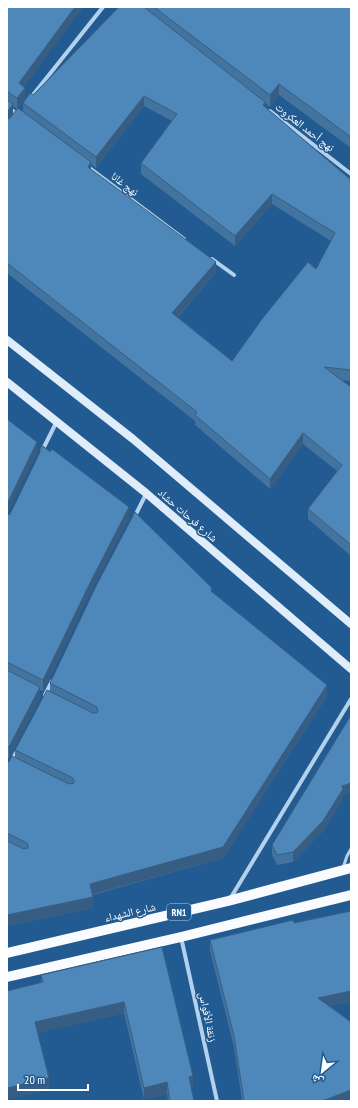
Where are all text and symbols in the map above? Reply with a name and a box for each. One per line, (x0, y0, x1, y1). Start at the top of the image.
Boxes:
street label: نهج أحمد العكروت (273, 100, 337, 154)
street label: نهج غانا (108, 169, 142, 199)
street label: شارع فرحات حشاد (155, 485, 221, 545)
street label: شارع الشهداء (103, 899, 157, 925)
road number: RN1 (167, 904, 191, 920)
street label: زنقة الأقواس (196, 991, 220, 1043)
north arrow (302, 1052, 342, 1092)
scale bar (18, 1066, 88, 1092)
text: ش (308, 1071, 326, 1090)
text: 20 m (24, 1072, 45, 1087)

